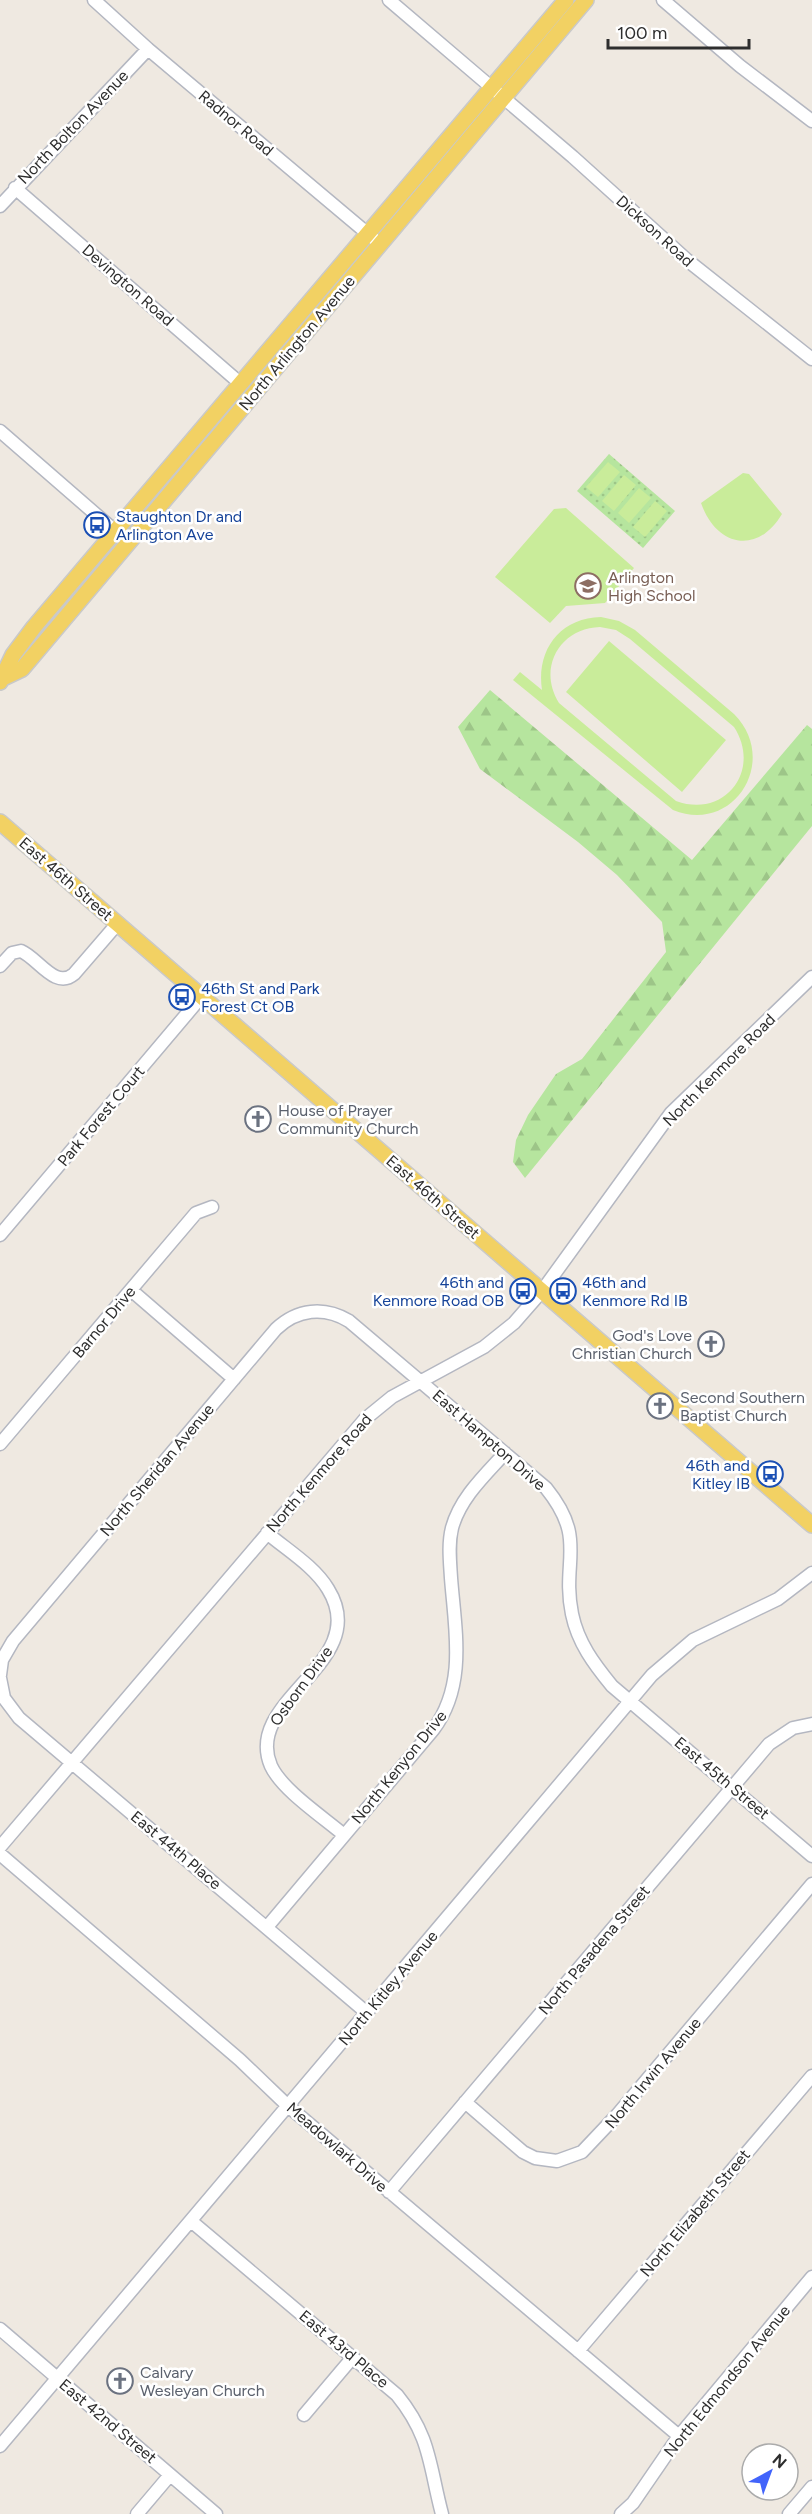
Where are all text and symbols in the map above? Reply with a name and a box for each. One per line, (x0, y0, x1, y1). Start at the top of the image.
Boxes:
scale bar (608, 12, 749, 50)
text: 100 m (617, 22, 667, 44)
street label: North Bolton Avenue (14, 66, 132, 188)
street label: Radnor Road (195, 86, 277, 160)
street label: Dickson Road (612, 191, 698, 271)
street label: Devington Road (78, 240, 178, 330)
street label: North Arlington Avenue (235, 272, 359, 414)
place label: Staughton Dr and Arlington Ave (116, 507, 242, 544)
bus stop icon: Staughton Dr and Arlington Ave (82, 510, 112, 540)
place label: Arlington High School (608, 568, 696, 605)
school or university icon: Arlington High School (573, 571, 603, 601)
street label: East 46th Street (15, 833, 117, 925)
place label: 46th St and Park Forest Ct OB (201, 979, 320, 1016)
bus stop icon: 46th St and Park Forest Ct OB (167, 982, 197, 1012)
street label: North Kenmore Road (659, 1010, 779, 1130)
street label: Park Forest Court (54, 1062, 148, 1170)
place label: House of Prayer Community Church (278, 1101, 418, 1138)
church icon: House of Prayer Community Church (243, 1104, 273, 1134)
street label: East 46th Street (382, 1151, 484, 1243)
place label: 46th and Kenmore Road OB (373, 1273, 504, 1310)
place label: 46th and Kenmore Rd IB (582, 1273, 688, 1310)
bus stop icon: 46th and Kenmore Road OB (508, 1276, 538, 1306)
bus stop icon: 46th and Kenmore Rd IB (548, 1276, 578, 1306)
street label: Barnor Drive (68, 1282, 140, 1362)
place label: God's Love Christian Church (572, 1326, 692, 1363)
church icon: God's Love Christian Church (696, 1329, 726, 1359)
street label: East Hampton Drive (429, 1386, 550, 1494)
place label: Second Southern Baptist Church (680, 1388, 805, 1425)
church icon: Second Southern Baptist Church (645, 1391, 675, 1421)
street label: North Sheridan Avenue (96, 1400, 218, 1540)
street label: North Kenmore Road (262, 1410, 376, 1536)
place label: 46th and Kitley IB (686, 1456, 750, 1493)
bus stop icon: 46th and Kitley IB (755, 1459, 785, 1489)
street label: Osborn Drive (266, 1642, 336, 1730)
street label: North Kenyon Drive (347, 1706, 451, 1828)
street label: East 45th Street (671, 1733, 773, 1823)
street label: East 44th Place (127, 1807, 225, 1894)
street label: North Pasadena Street (534, 1882, 654, 2018)
street label: North Kitley Avenue (334, 1927, 442, 2049)
street label: North Irwin Avenue (601, 2013, 705, 2132)
street label: Meadowlark Drive (283, 2098, 391, 2196)
street label: North Elizabeth Street (636, 2145, 754, 2281)
street label: North Edmondson Avenue (660, 2301, 794, 2461)
street label: East 43rd Place (295, 2306, 393, 2392)
place label: Calvary Wesleyan Church (140, 2363, 265, 2400)
church icon: Calvary Wesleyan Church (105, 2366, 135, 2396)
street label: East 42nd Street (56, 2375, 160, 2467)
north arrow (740, 2442, 800, 2502)

